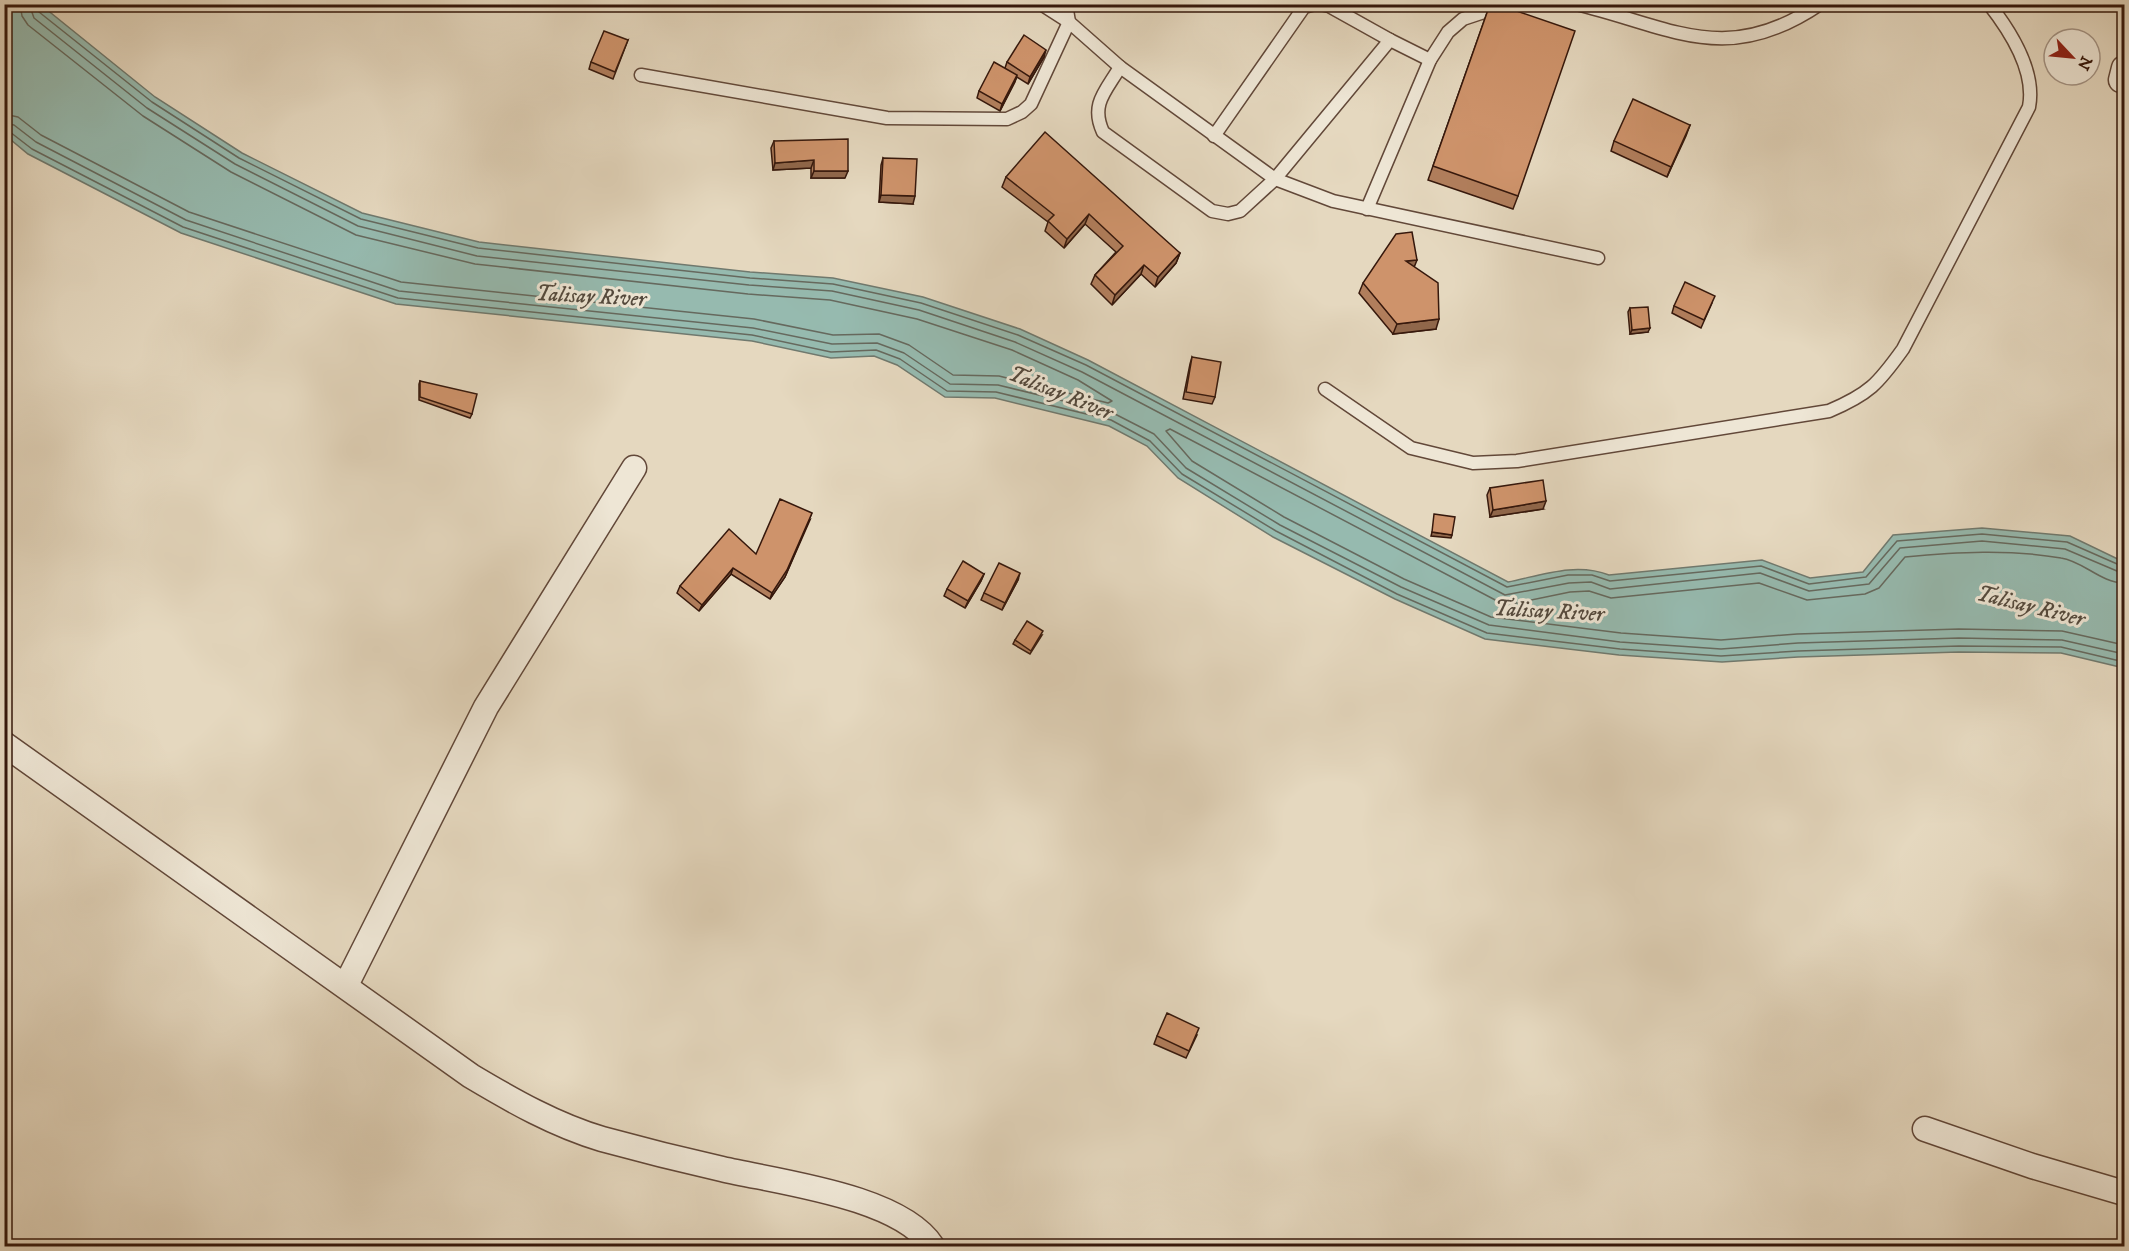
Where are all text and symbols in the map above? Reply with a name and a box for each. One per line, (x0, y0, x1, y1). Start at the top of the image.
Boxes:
north arrow (2042, 27, 2102, 87)
text: N (2073, 53, 2096, 73)
water label: Talisay River (535, 280, 649, 313)
water label: Talisay River (1004, 360, 1119, 427)
water label: Talisay River (1974, 580, 2089, 633)
water label: Talisay River (1493, 595, 1607, 628)

